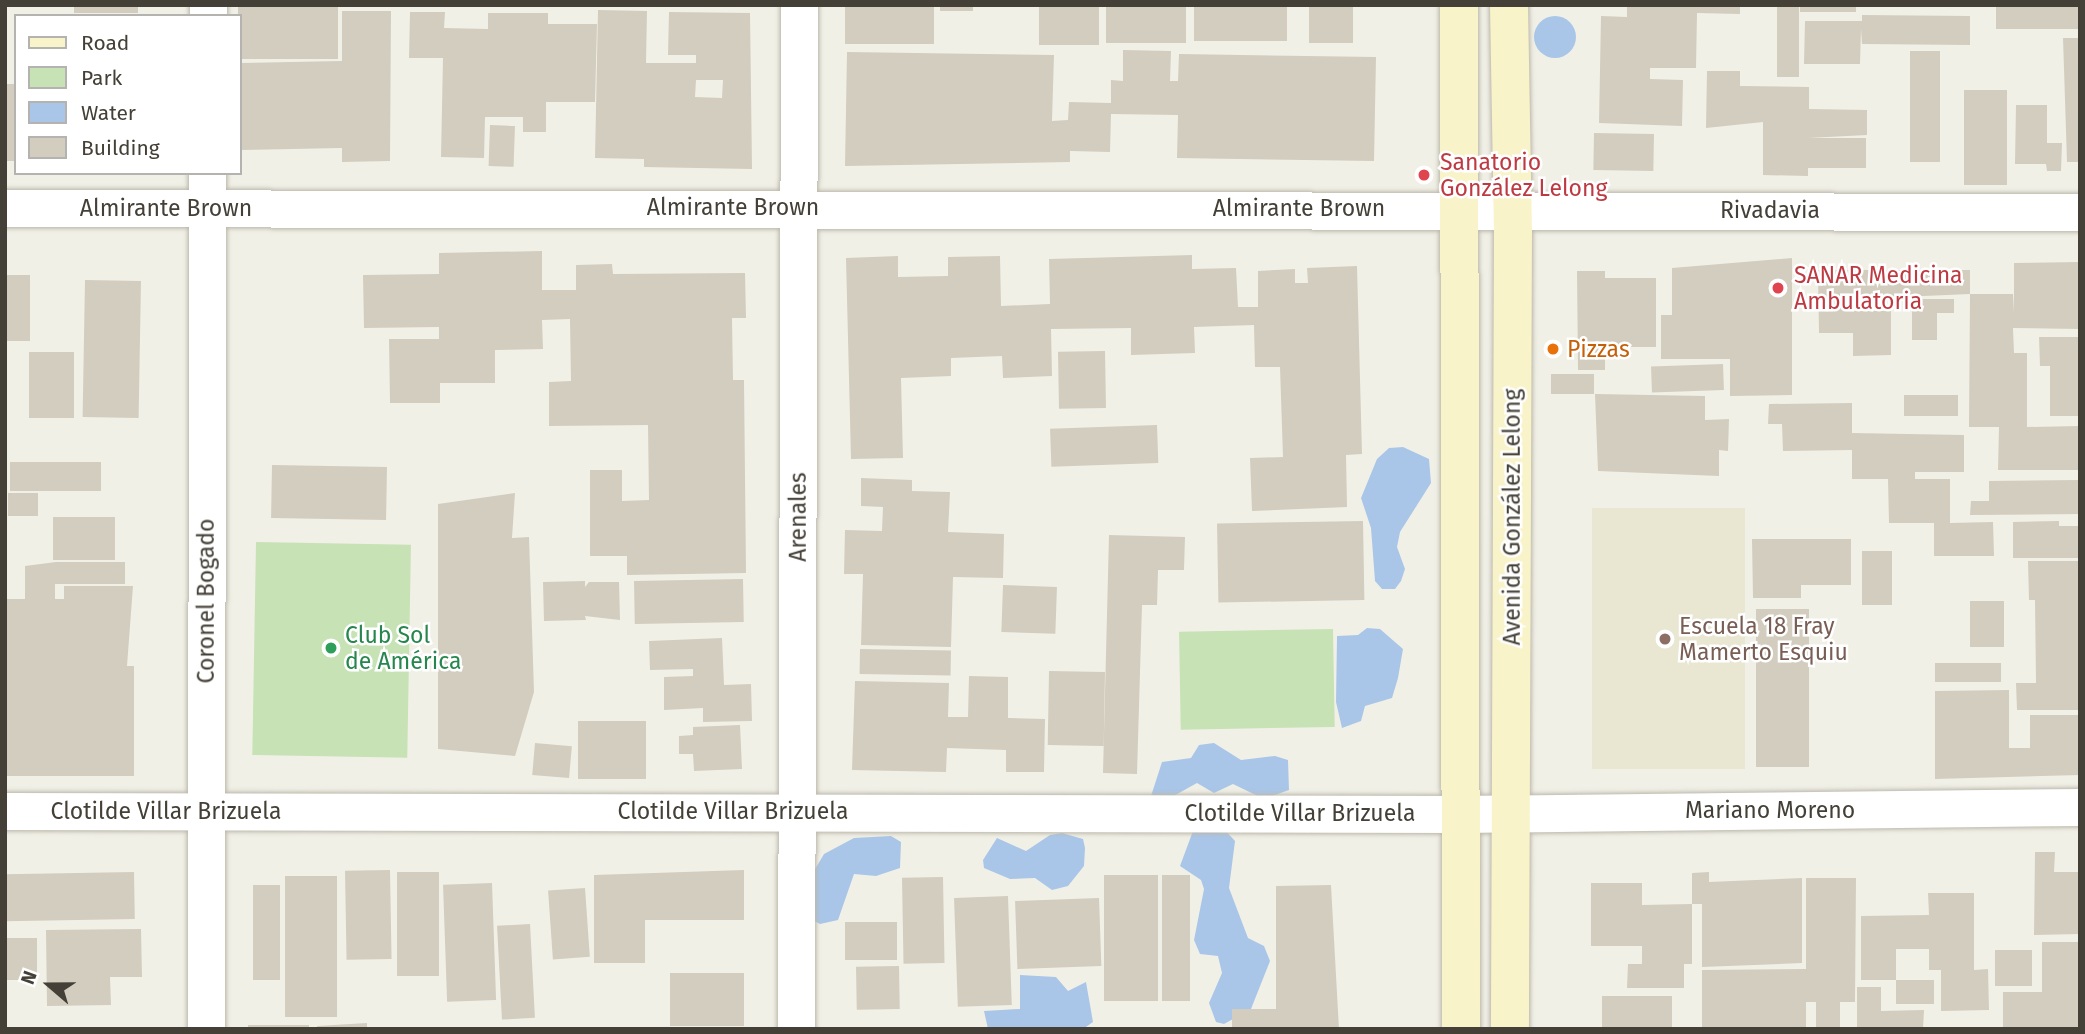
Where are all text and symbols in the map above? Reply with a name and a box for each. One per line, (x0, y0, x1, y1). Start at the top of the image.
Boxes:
legend (14, 14, 242, 175)
text: Road (81, 30, 129, 56)
text: Park (81, 65, 122, 91)
text: Water (81, 100, 136, 126)
text: Building (81, 135, 160, 161)
place label: Sanatorio González Lelong (1440, 148, 1607, 202)
marker: Sanatorio González Lelong (1414, 165, 1434, 185)
street label: Almirante Brown (647, 193, 819, 221)
street label: Almirante Brown (80, 194, 252, 222)
street label: Almirante Brown (1213, 194, 1385, 222)
street label: Rivadavia (1720, 196, 1820, 224)
place label: SANAR Medicina Ambulatoria (1794, 261, 1963, 315)
marker: SANAR Medicina Ambulatoria (1768, 278, 1788, 298)
place label: Pizzas (1567, 335, 1630, 363)
marker: Pizzas (1545, 341, 1561, 357)
street label: Avenida González Lelong (1498, 389, 1526, 645)
street label: Arenales (784, 472, 812, 562)
street label: Coronel Bogado (192, 519, 220, 683)
place label: Escuela 18 Fray Mamerto Esquiu (1679, 612, 1848, 666)
place label: Club Sol de América (345, 621, 461, 675)
marker: Escuela 18 Fray Mamerto Esquiu (1657, 631, 1673, 647)
marker: Club Sol de América (323, 640, 339, 656)
street label: Mariano Moreno (1685, 796, 1855, 824)
street label: Clotilde Villar Brizuela (51, 797, 281, 825)
street label: Clotilde Villar Brizuela (618, 797, 848, 825)
street label: Clotilde Villar Brizuela (1185, 799, 1415, 827)
north arrow (14, 950, 84, 1020)
text: N (16, 968, 42, 988)

